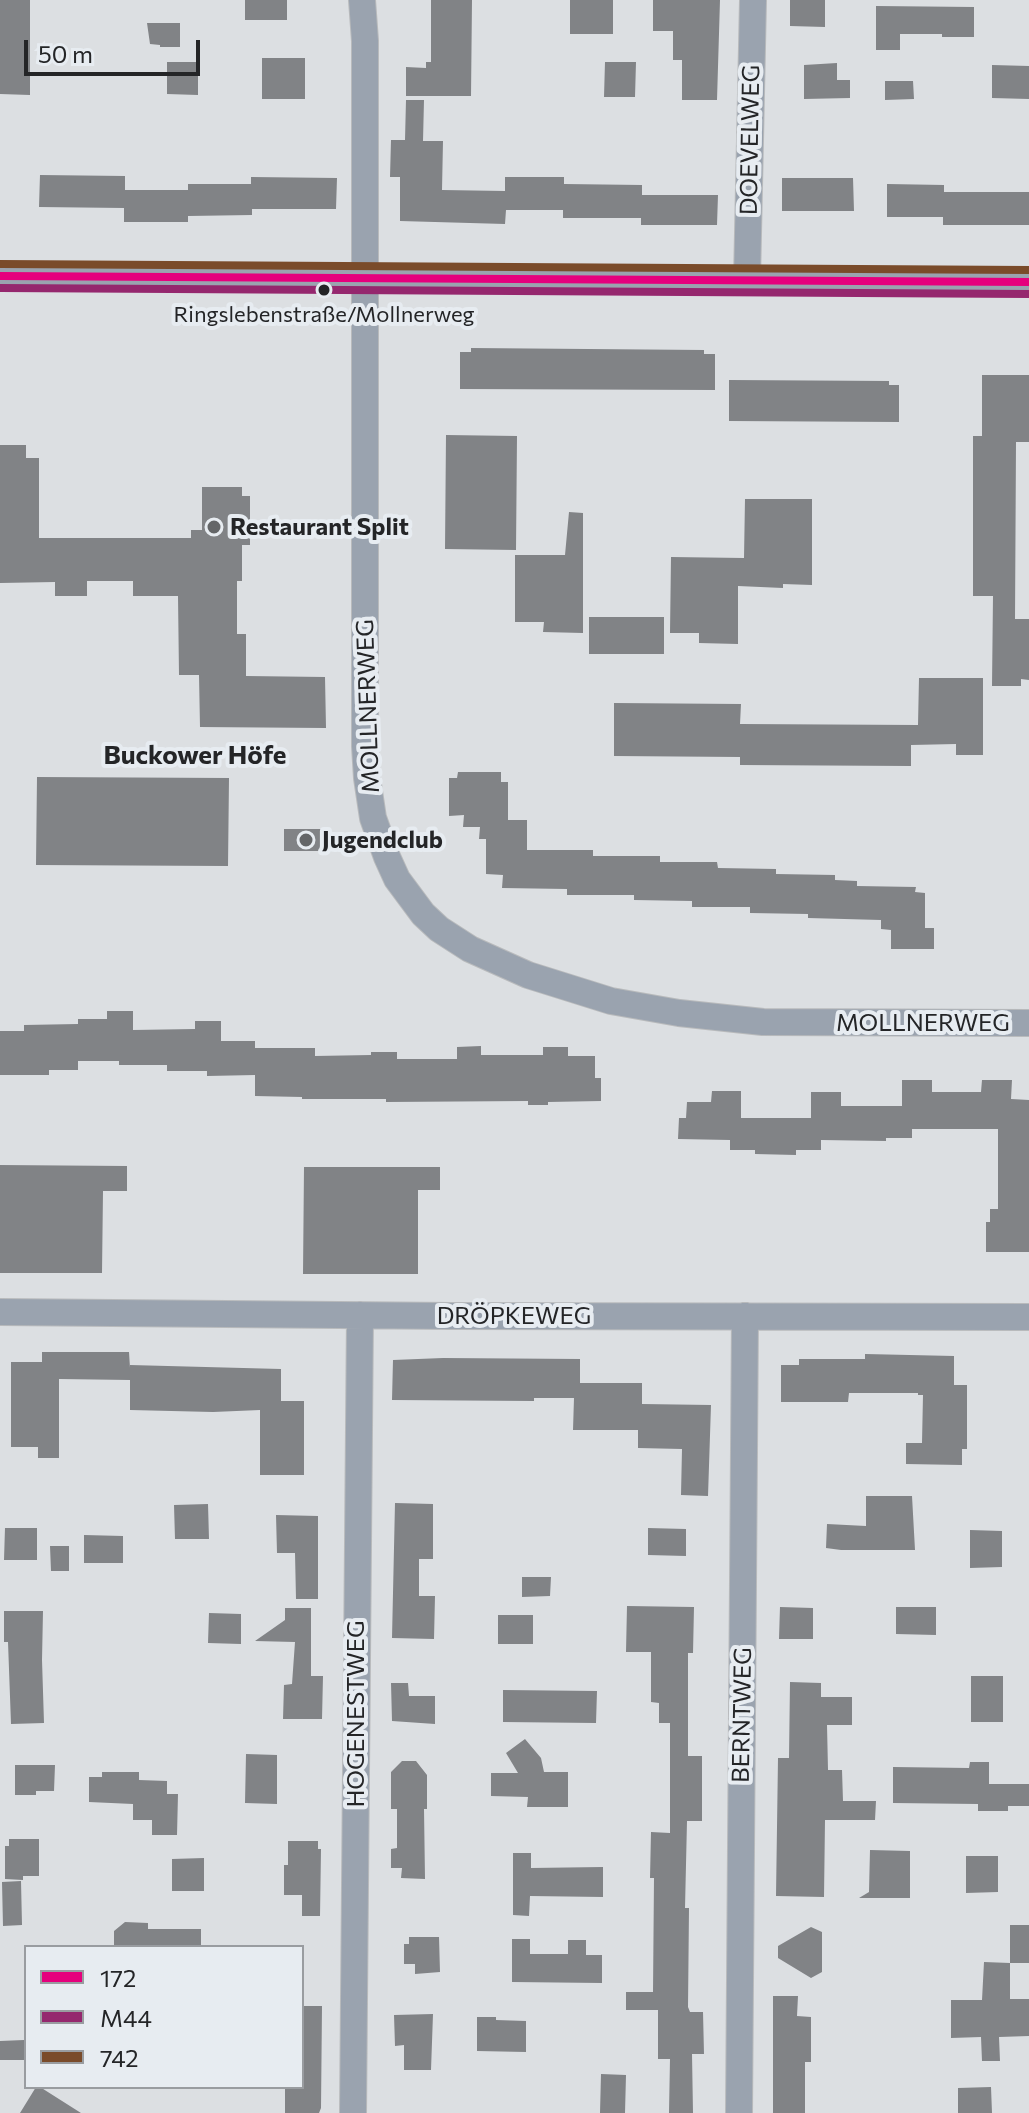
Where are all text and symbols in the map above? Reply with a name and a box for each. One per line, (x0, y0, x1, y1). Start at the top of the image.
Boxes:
scale bar (28, 24, 204, 74)
text: 50 m (38, 39, 93, 68)
street label: DOEVELWEG (734, 65, 766, 215)
marker: Ringslebenstraße/Mollnerweg (316, 282, 332, 298)
place label: Ringslebenstraße/Mollnerweg (174, 302, 474, 328)
place label: Restaurant Split (230, 513, 409, 541)
marker: Restaurant Split (205, 518, 223, 536)
street label: MOLLNERWEG (351, 619, 385, 793)
district label: Buckower Höfe (103, 739, 287, 771)
place label: Jugendclub (322, 826, 443, 854)
marker: Jugendclub (297, 831, 315, 849)
street label: MOLLNERWEG (836, 1009, 1010, 1037)
street label: DRÖPKEWEG (437, 1302, 591, 1330)
street label: HOGENESTWEG (342, 1620, 370, 1808)
street label: BERNTWEG (726, 1647, 758, 1783)
legend (24, 1945, 304, 2089)
text: 172 (100, 1963, 136, 1992)
text: M44 (100, 2003, 152, 2032)
text: 742 (100, 2043, 139, 2072)

